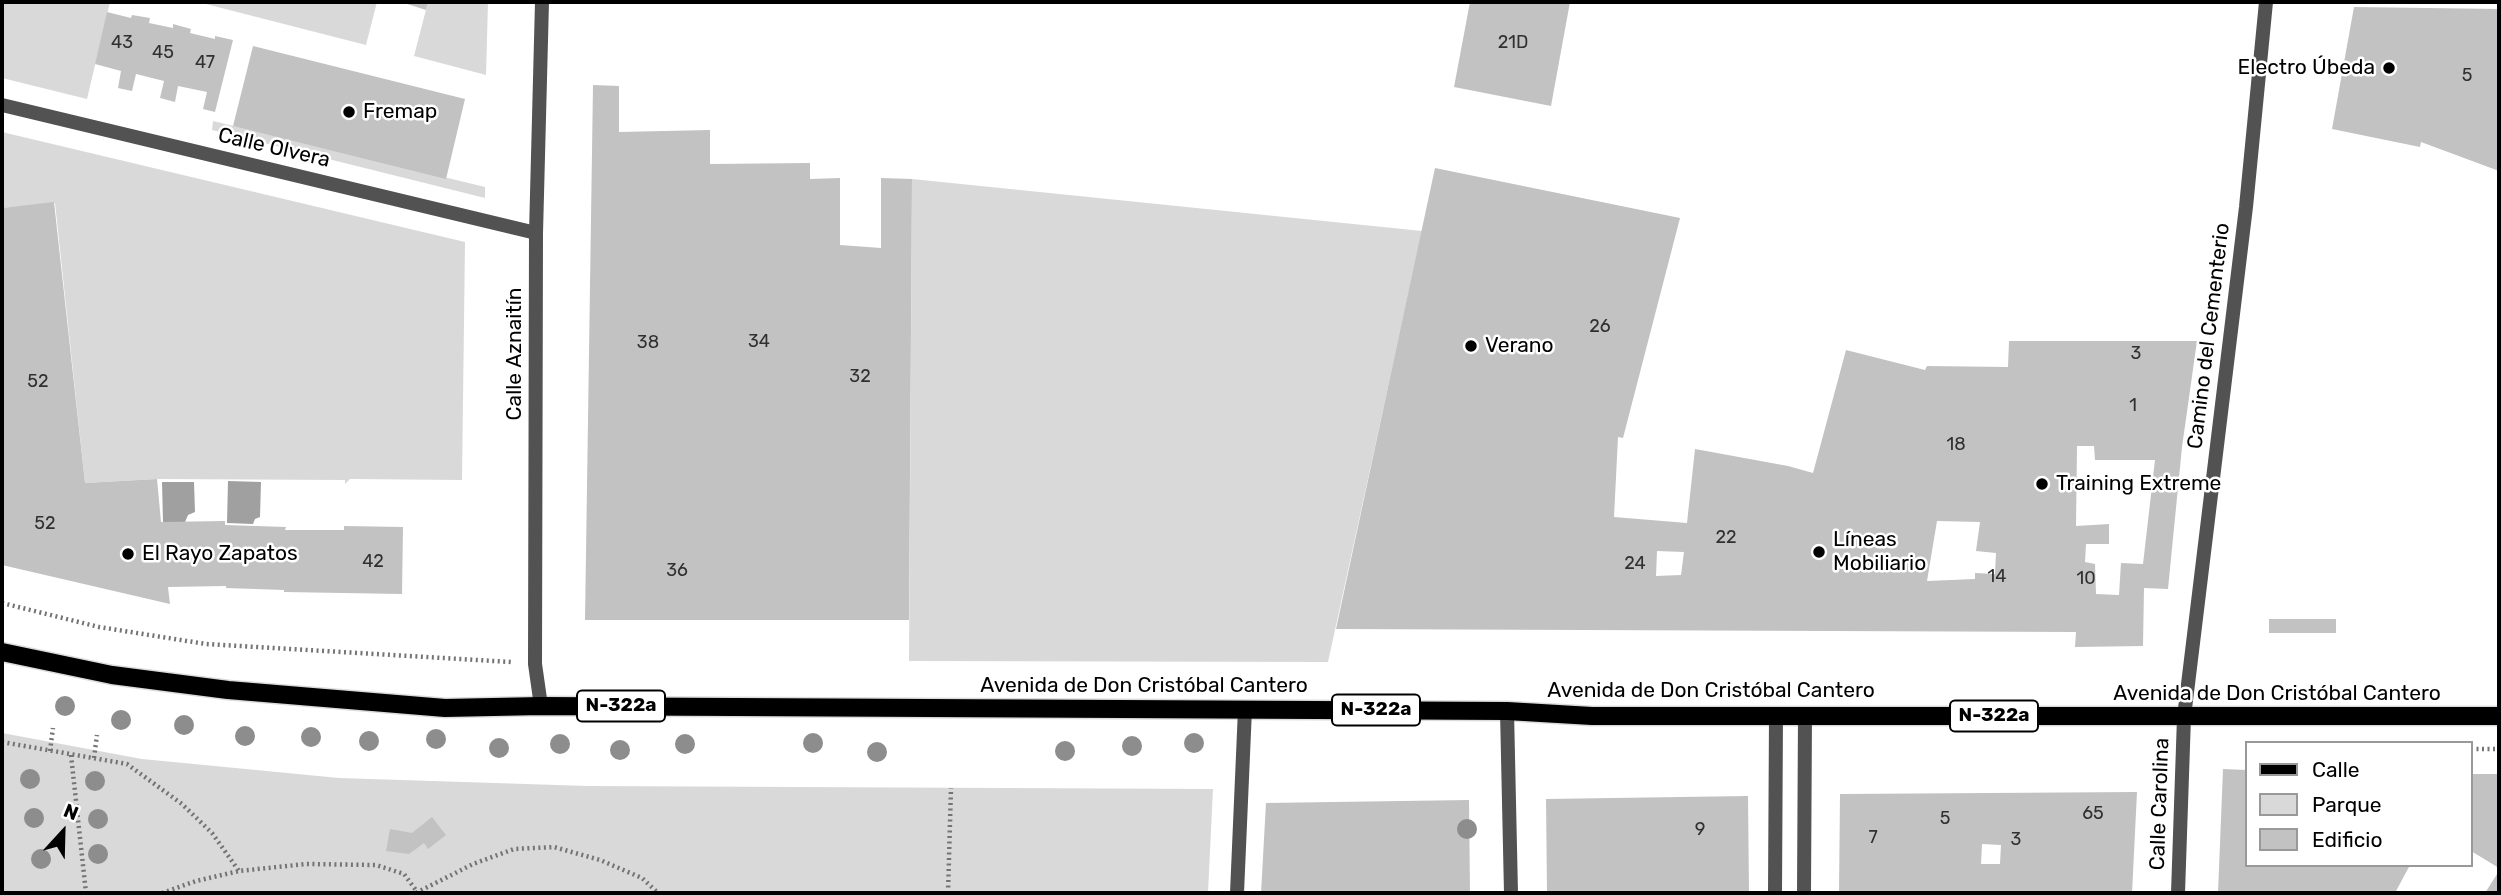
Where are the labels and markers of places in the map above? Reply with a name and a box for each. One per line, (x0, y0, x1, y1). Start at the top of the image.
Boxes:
place label: Electro Úbeda (2238, 55, 2375, 81)
marker: Electro Úbeda (2381, 60, 2397, 76)
place label: Fremap (363, 99, 437, 125)
marker: Fremap (341, 104, 357, 120)
place label: Verano (1485, 333, 1554, 359)
marker: Verano (1463, 338, 1479, 354)
place label: Training Extreme (2056, 471, 2221, 497)
marker: Training Extreme (2034, 476, 2050, 492)
place label: Líneas Mobiliario (1833, 527, 1926, 577)
place label: El Rayo Zapatos (142, 541, 298, 567)
marker: Líneas Mobiliario (1811, 544, 1827, 560)
marker: El Rayo Zapatos (120, 546, 136, 562)

